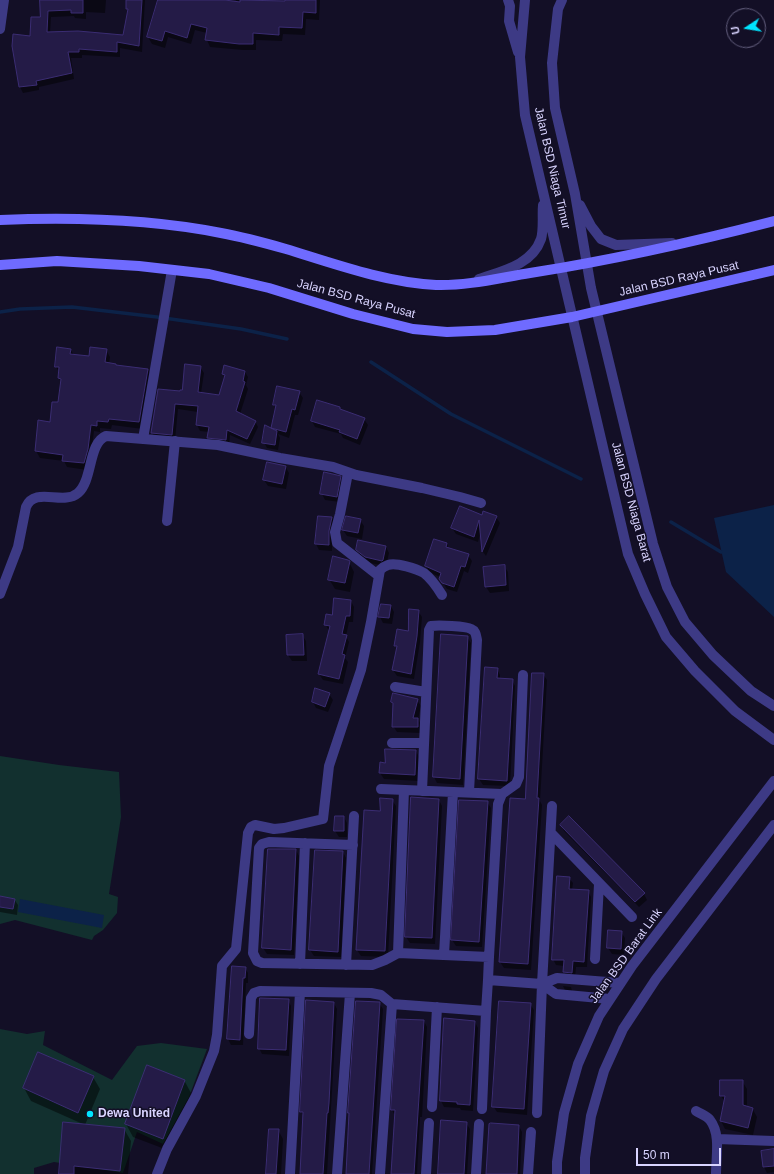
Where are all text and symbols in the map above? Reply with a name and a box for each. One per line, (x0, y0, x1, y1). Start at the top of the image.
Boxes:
north arrow (726, 8, 766, 48)
text: U (729, 25, 742, 35)
street label: Jalan BSD Niaga Timur (531, 106, 573, 230)
street label: Jalan BSD Raya Pusat (618, 258, 740, 300)
street label: Jalan BSD Raya Pusat (295, 276, 417, 322)
street label: Jalan BSD Niaga Barat (608, 441, 654, 563)
street label: Jalan BSD Barat Link (587, 906, 665, 1006)
place label: Dewa United (98, 1107, 170, 1121)
marker: Dewa United (85, 1109, 95, 1119)
scale bar (638, 1140, 723, 1166)
text: 50 m (643, 1148, 670, 1162)

